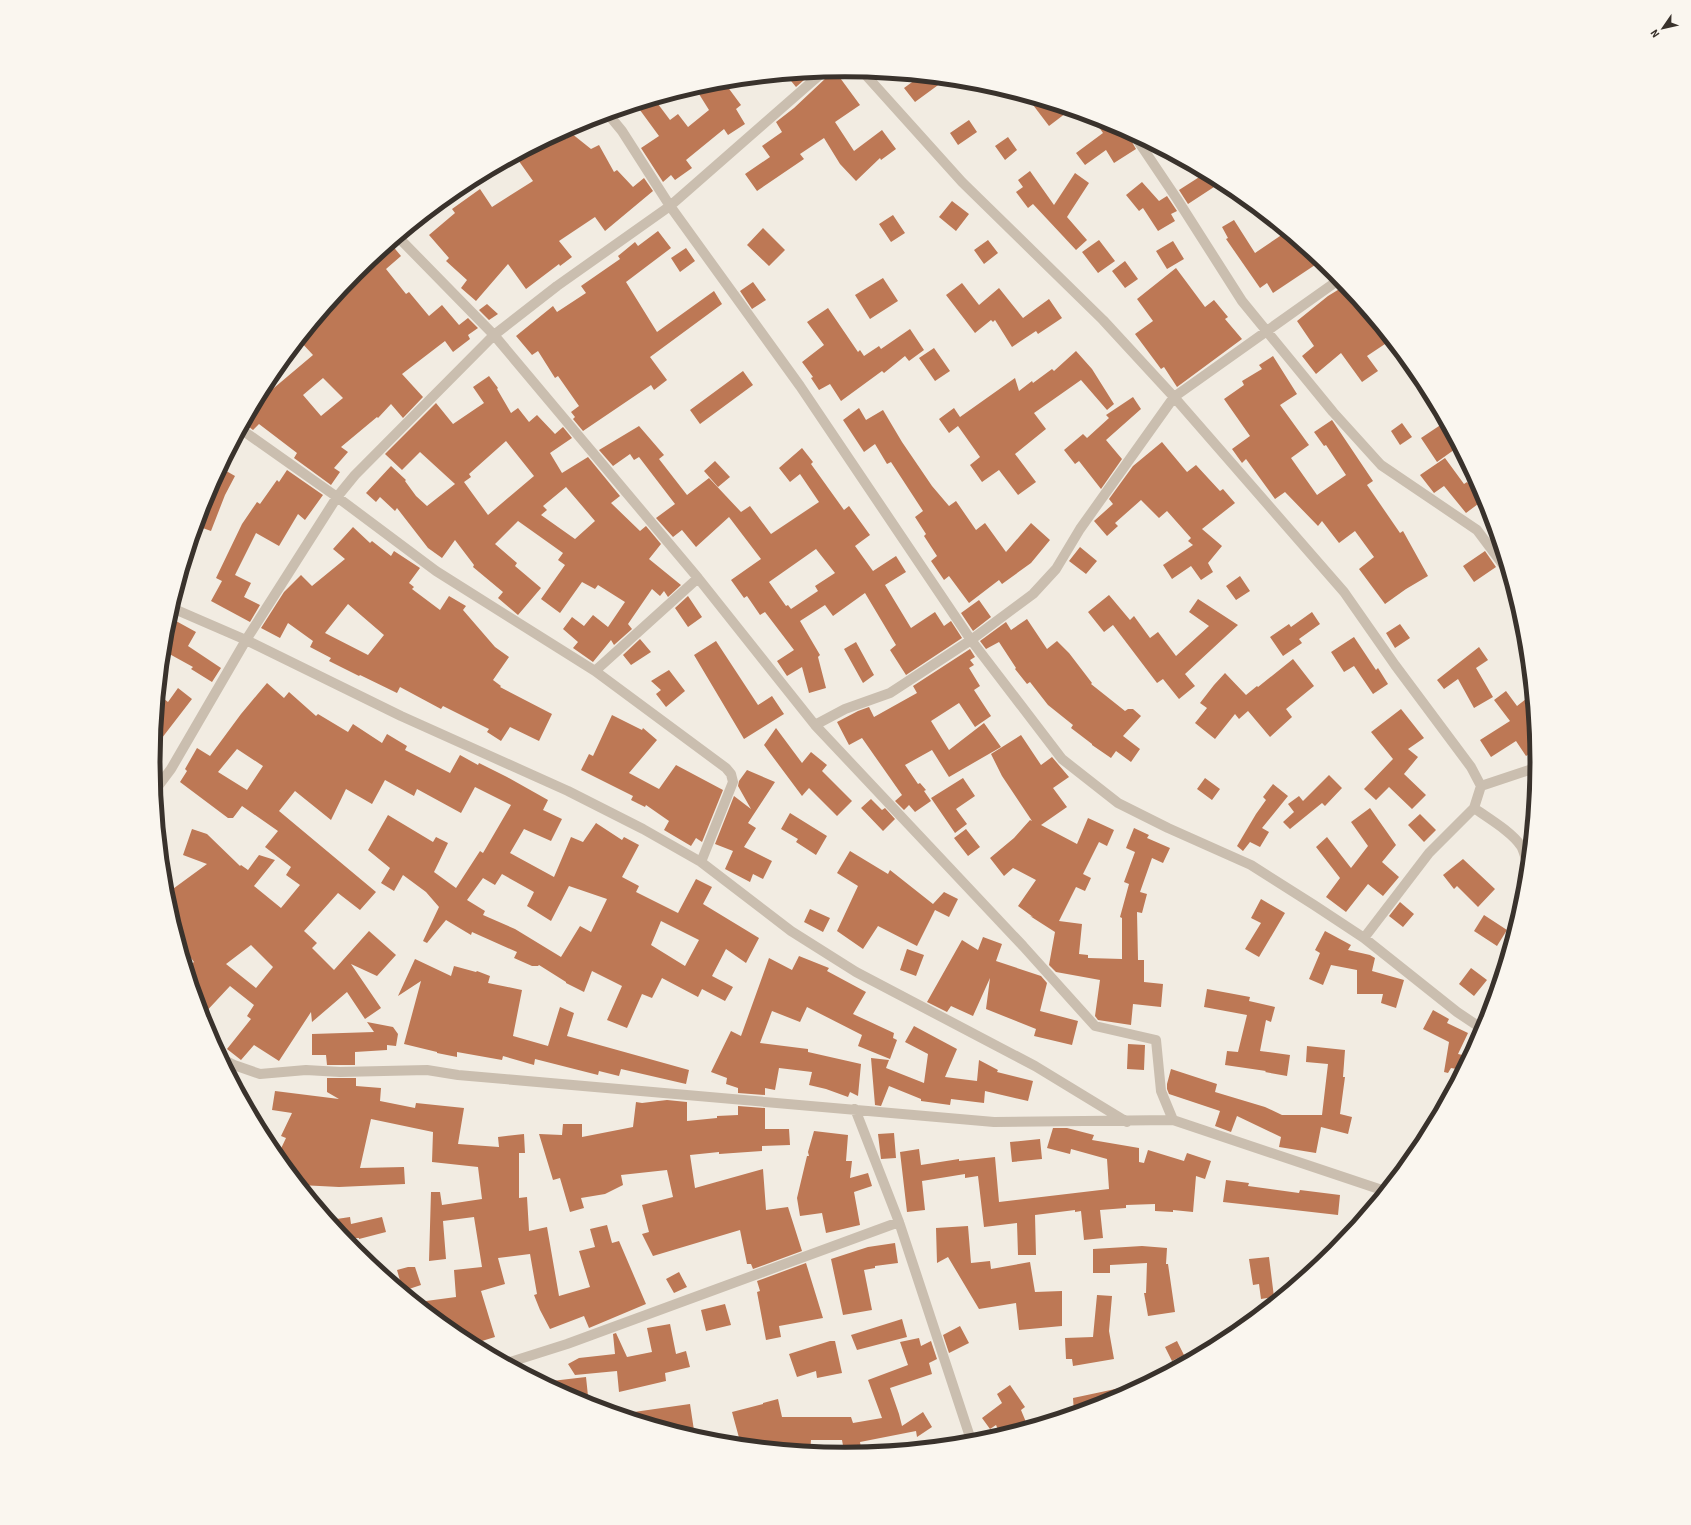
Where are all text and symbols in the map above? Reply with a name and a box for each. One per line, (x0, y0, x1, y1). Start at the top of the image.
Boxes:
north arrow (1643, 8, 1683, 48)
text: N (1647, 26, 1663, 41)

